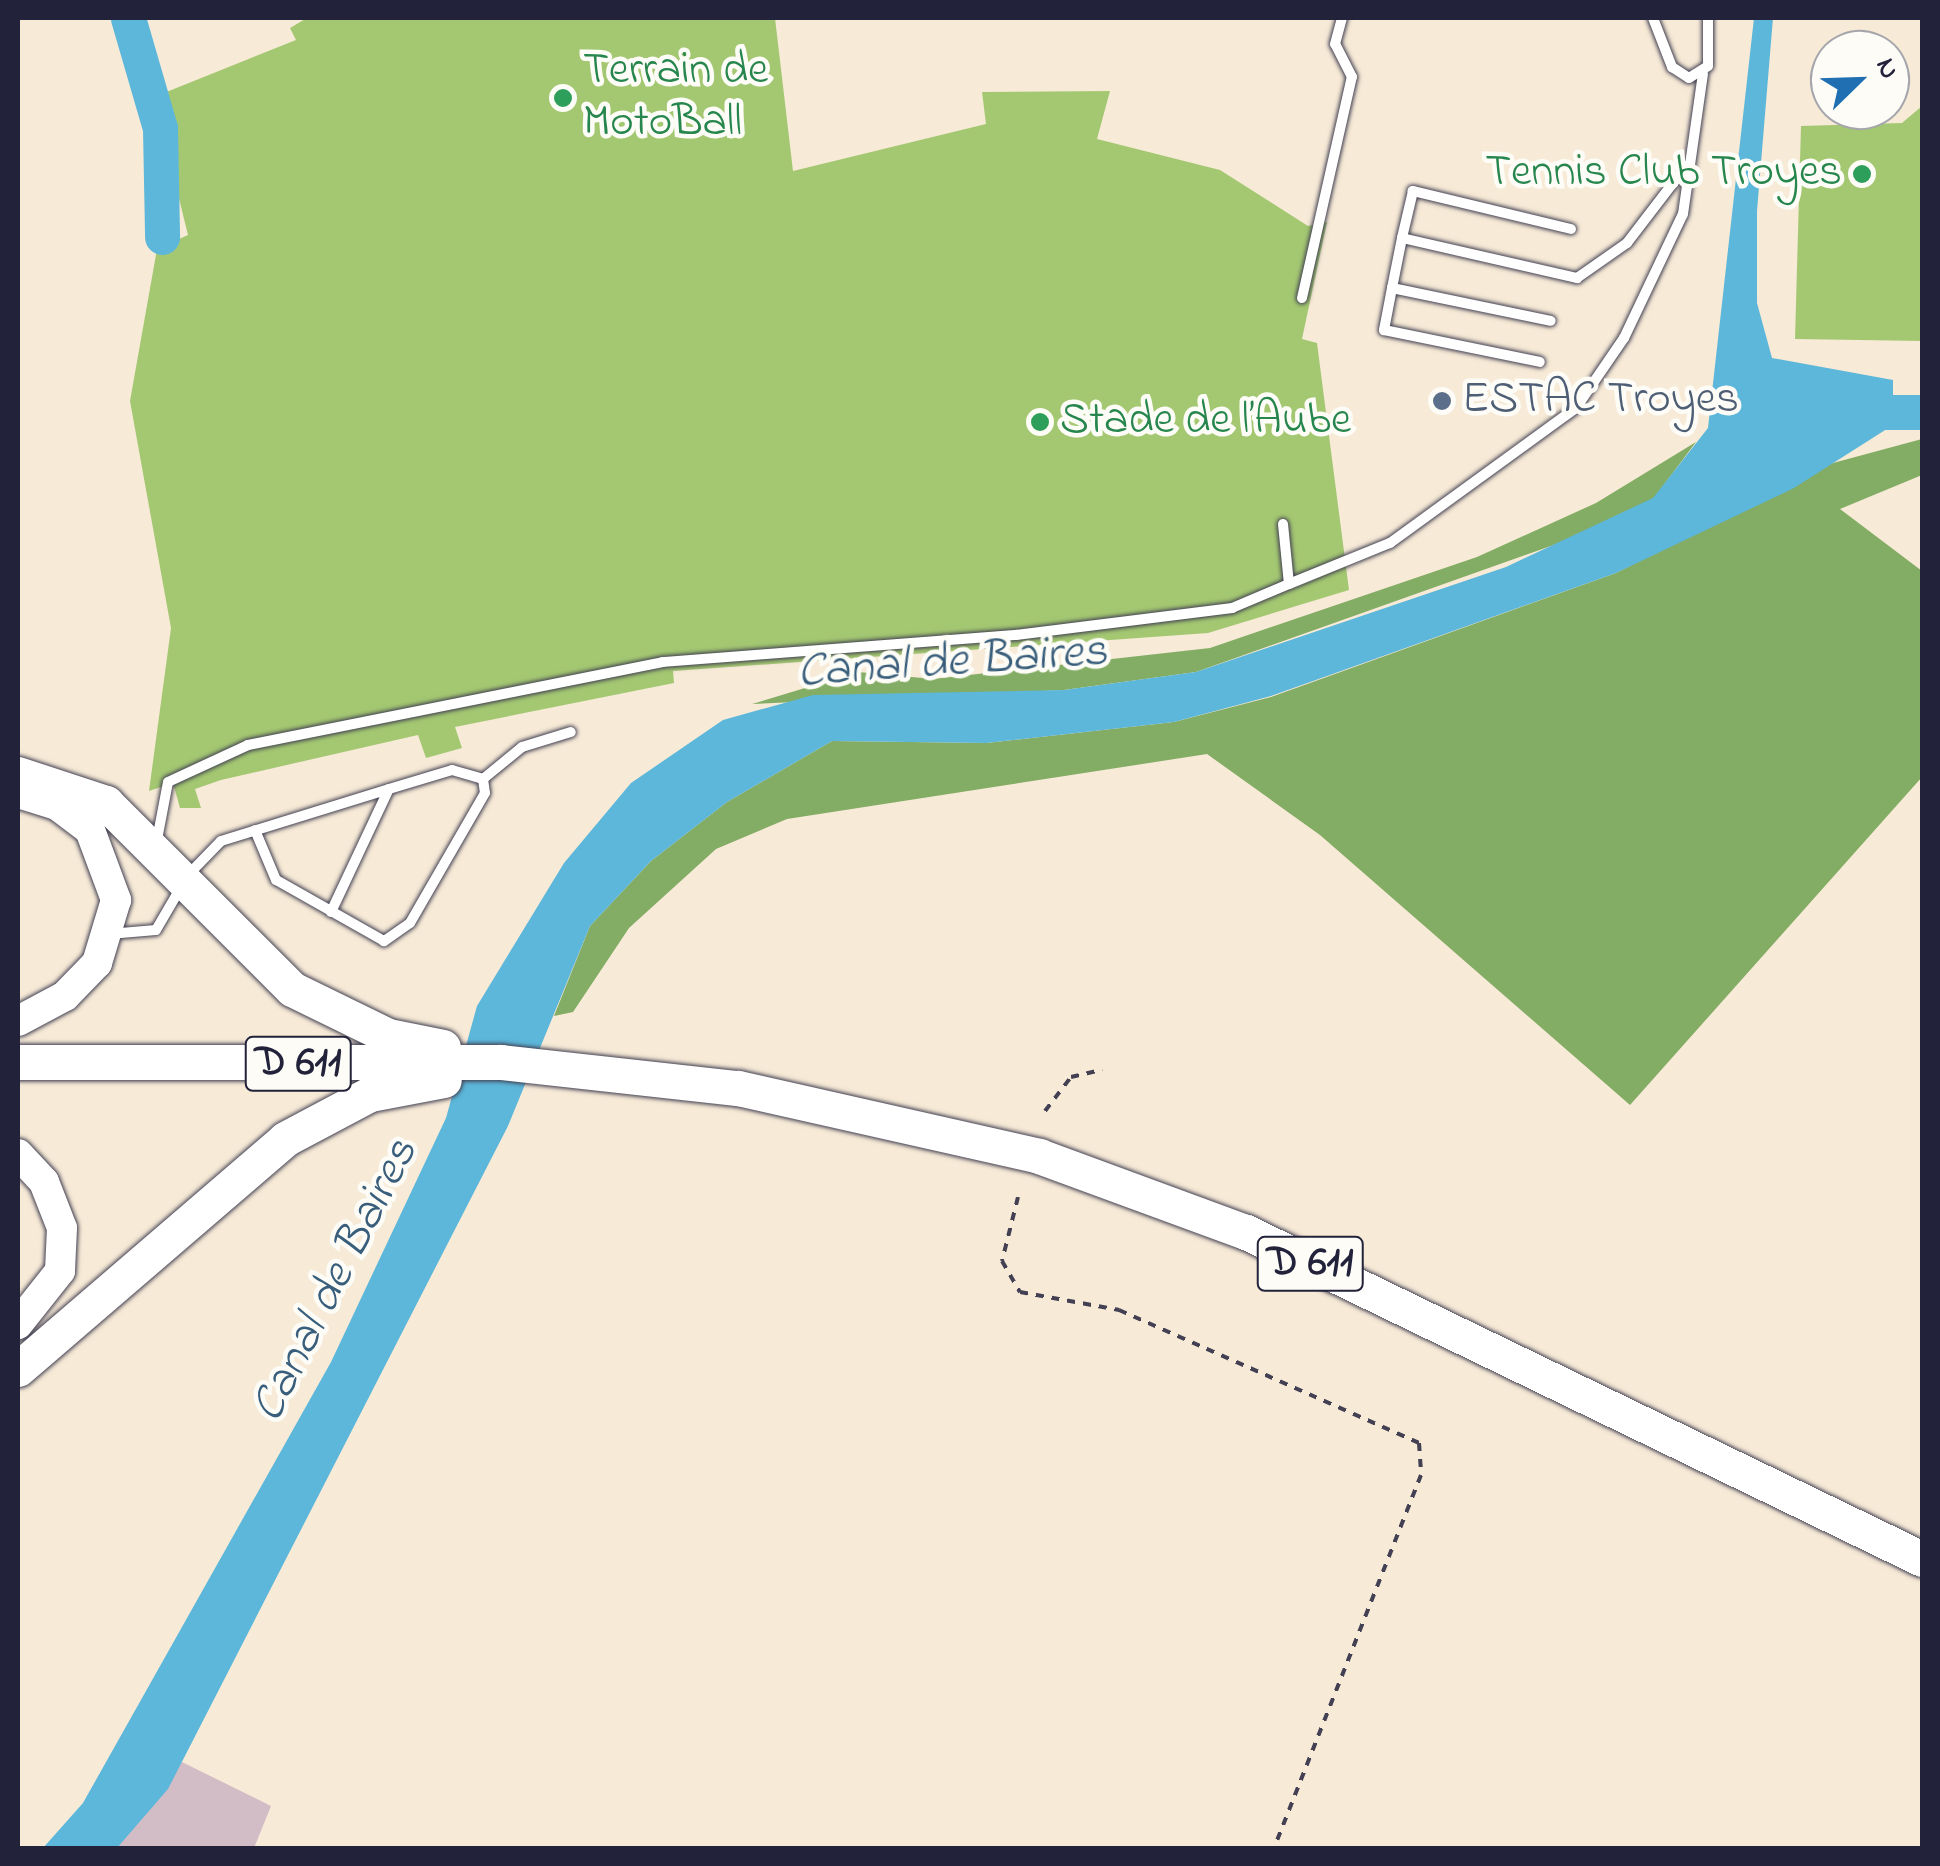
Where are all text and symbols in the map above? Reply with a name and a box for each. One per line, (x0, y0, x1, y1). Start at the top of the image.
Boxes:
north arrow (1810, 30, 1910, 130)
place label: Terrain de MotoBall (583, 45, 768, 151)
text: N (1864, 52, 1909, 86)
marker: Terrain de MotoBall (552, 87, 574, 109)
place label: Tennis Club Troyes (1485, 147, 1842, 201)
marker: Tennis Club Troyes (1851, 163, 1873, 185)
place label: ESTAC Troyes (1462, 374, 1739, 428)
marker: ESTAC Troyes (1431, 390, 1453, 412)
place label: Stade de l’Aube (1060, 395, 1351, 449)
marker: Stade de l’Aube (1029, 411, 1051, 433)
water label: Canal de Baires (795, 623, 1109, 703)
road number: D 611 (243, 1027, 353, 1101)
water label: Canal de Baires (240, 1130, 432, 1432)
road number: D 611 (1255, 1227, 1365, 1301)

